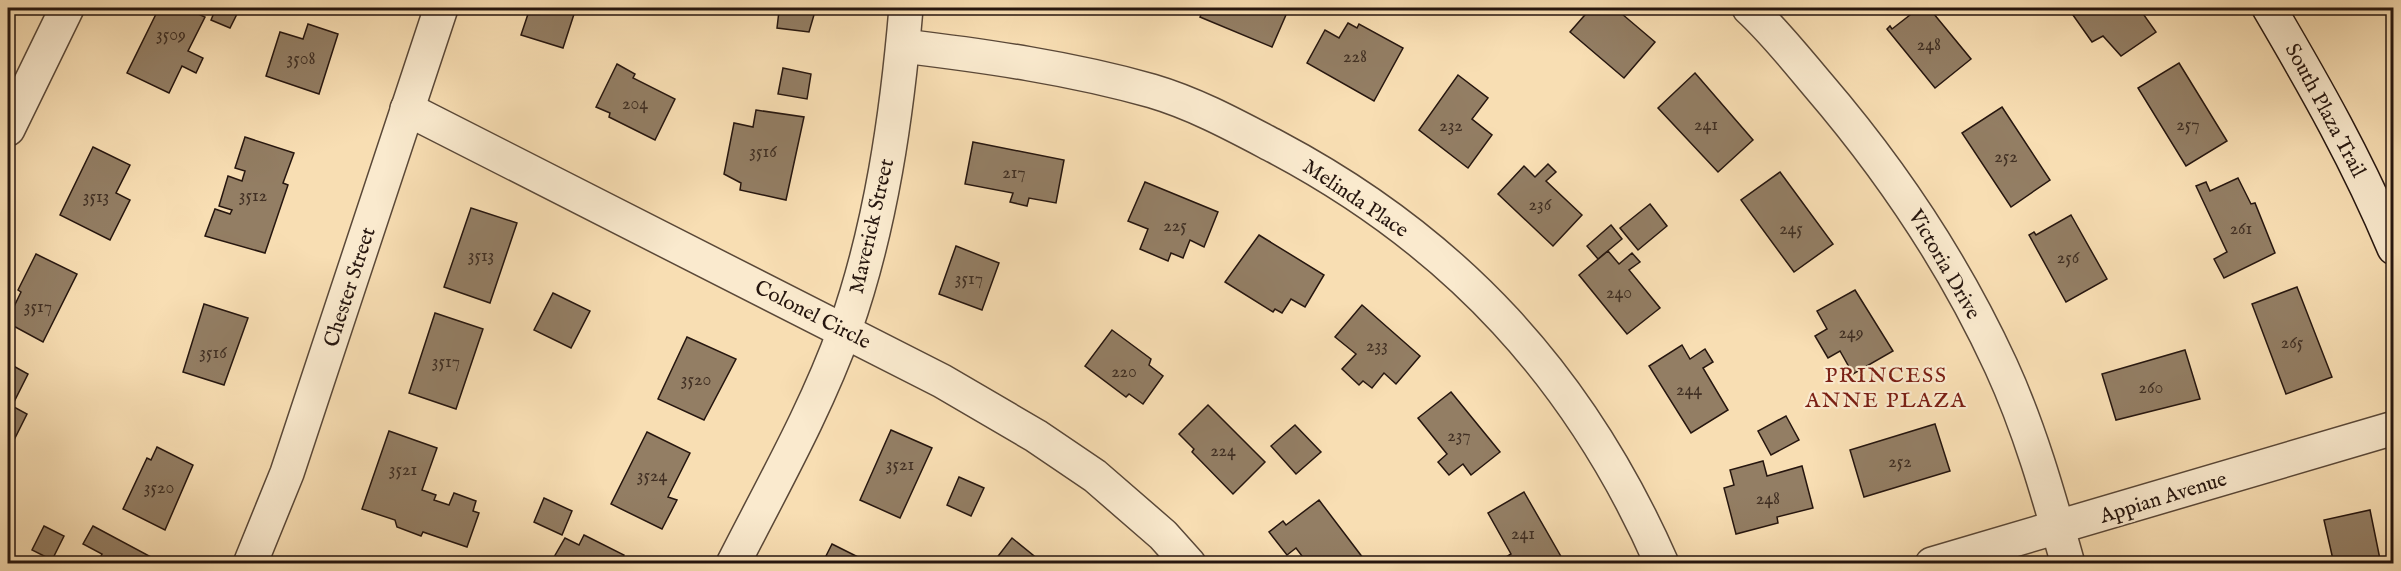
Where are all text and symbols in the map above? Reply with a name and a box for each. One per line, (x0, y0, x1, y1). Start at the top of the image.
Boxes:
house number: 3509 (156, 24, 186, 47)
house number: 248 (1917, 34, 1941, 57)
street label: South Plaza Trail (2278, 39, 2371, 183)
house number: 228 (1343, 46, 1367, 69)
house number: 3508 (286, 48, 316, 71)
house number: 204 (622, 93, 648, 116)
house number: 241 (1694, 114, 1718, 137)
house number: 257 (2176, 114, 2200, 137)
house number: 232 (1439, 115, 1463, 138)
house number: 3516 (749, 141, 777, 164)
house number: 252 (1994, 146, 2018, 169)
street label: Melinda Place (1297, 154, 1414, 245)
street label: Maverick Street (844, 156, 901, 296)
house number: 217 (1002, 162, 1026, 185)
house number: 3512 (239, 185, 267, 208)
house number: 3513 (83, 186, 109, 209)
house number: 236 (1529, 194, 1552, 217)
street label: Victoria Drive (1901, 204, 1986, 325)
house number: 225 (1163, 215, 1187, 238)
house number: 245 (1779, 218, 1803, 241)
house number: 261 (2230, 218, 2252, 241)
street label: Chester Street (318, 224, 382, 351)
house number: 3513 (468, 245, 494, 268)
house number: 256 (2057, 247, 2080, 270)
house number: 3517 (955, 268, 983, 291)
street label: Colonel Circle (750, 275, 875, 356)
house number: 240 (1606, 282, 1632, 305)
house number: 3517 (24, 296, 52, 319)
house number: 249 (1838, 322, 1864, 345)
house number: 265 (2281, 332, 2304, 355)
house number: 233 (1366, 335, 1388, 358)
house number: 3516 (199, 342, 227, 365)
house number: 3517 (432, 351, 460, 374)
house number: 220 (1111, 361, 1137, 384)
district label: PRINCESS ANNE PLAZA (1804, 362, 1967, 415)
house number: 3520 (681, 369, 711, 392)
house number: 260 (2139, 377, 2163, 400)
house number: 244 (1676, 379, 1702, 402)
house number: 237 (1447, 425, 1471, 448)
house number: 224 (1210, 440, 1236, 463)
house number: 252 (1888, 451, 1912, 474)
house number: 3521 (886, 454, 914, 477)
house number: 3521 (389, 459, 417, 482)
house number: 3524 (637, 465, 667, 488)
street label: Appian Avenue (2096, 466, 2231, 531)
house number: 3520 (144, 477, 174, 500)
house number: 248 (1756, 488, 1780, 511)
house number: 241 (1511, 523, 1535, 546)

